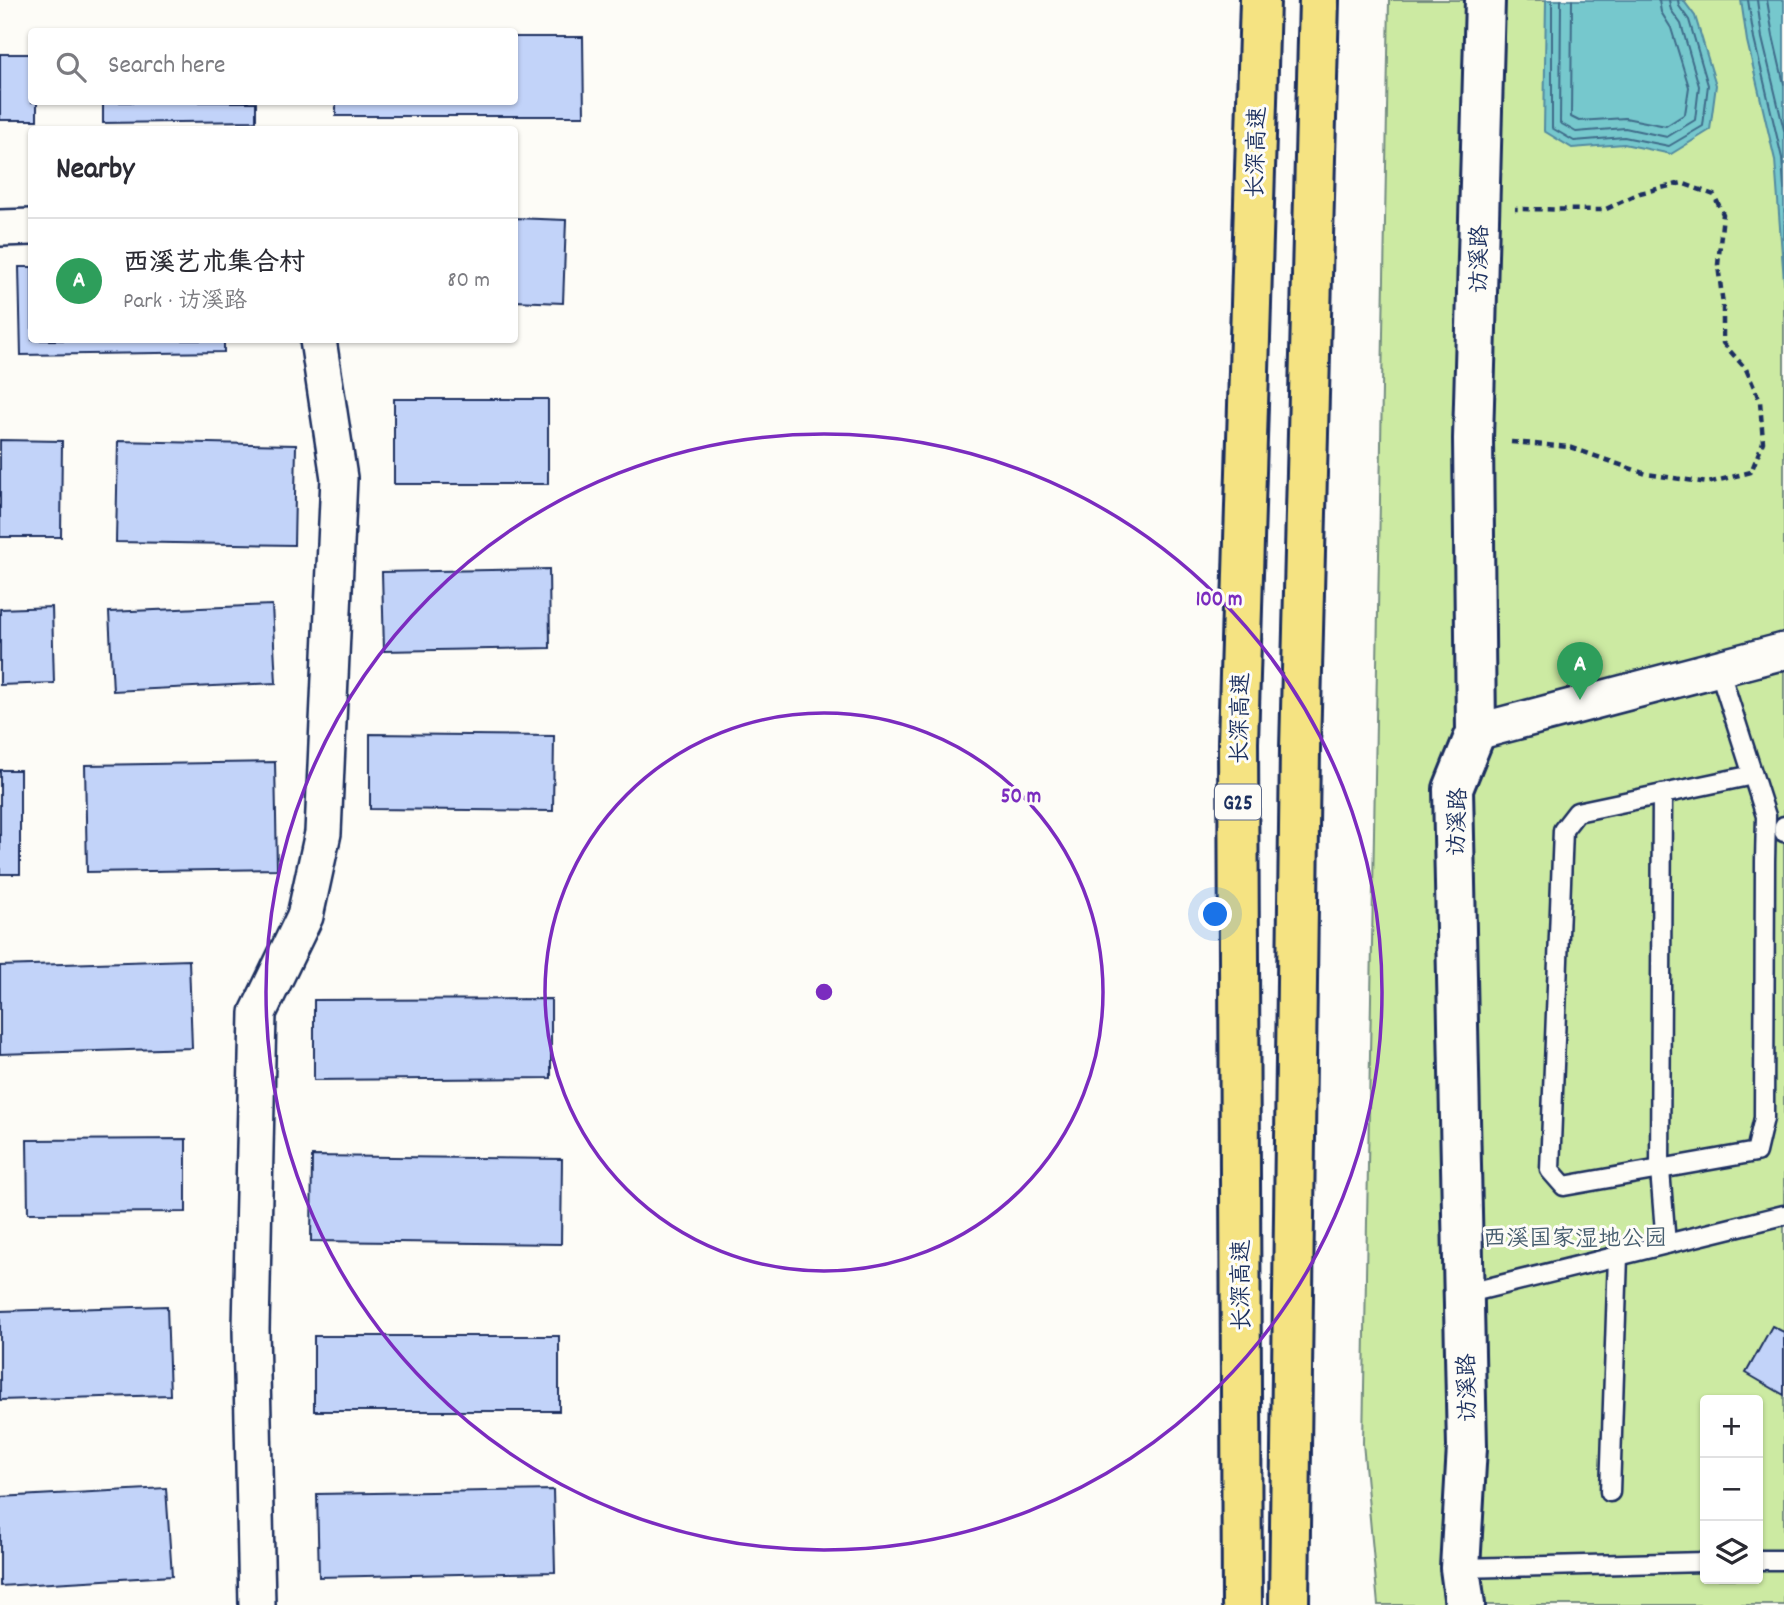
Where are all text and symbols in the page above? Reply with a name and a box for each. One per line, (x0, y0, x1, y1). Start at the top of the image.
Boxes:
search box (28, 28, 518, 105)
icon: search (52, 48, 90, 86)
text: Search here (108, 48, 226, 85)
street label: 长深高速 (1240, 106, 1277, 199)
text: Nearby (56, 150, 134, 193)
street label: 访溪路 (1464, 224, 1499, 294)
text: 西溪艺术集合村 (123, 246, 305, 283)
text: A (73, 265, 85, 298)
text: 80 m (447, 265, 490, 298)
text: Park · 访溪路 (123, 286, 247, 319)
text: 100 m (1196, 586, 1242, 616)
pin: A (1557, 642, 1603, 700)
street label: 长深高速 (1225, 672, 1260, 764)
text: 50 m (1001, 783, 1041, 813)
road number: G25 (1215, 784, 1261, 820)
street label: 访溪路 (1442, 787, 1477, 857)
your location (1198, 897, 1232, 931)
centre of rings (812, 980, 836, 1004)
park label: 西溪国家湿地公园 (1483, 1224, 1667, 1257)
street label: 长深高速 (1227, 1239, 1260, 1331)
street label: 访溪路 (1452, 1353, 1487, 1423)
map controls (1700, 1395, 1763, 1584)
button: + (1700, 1395, 1763, 1458)
button: − (1700, 1458, 1763, 1521)
button: layers (1700, 1521, 1763, 1584)

